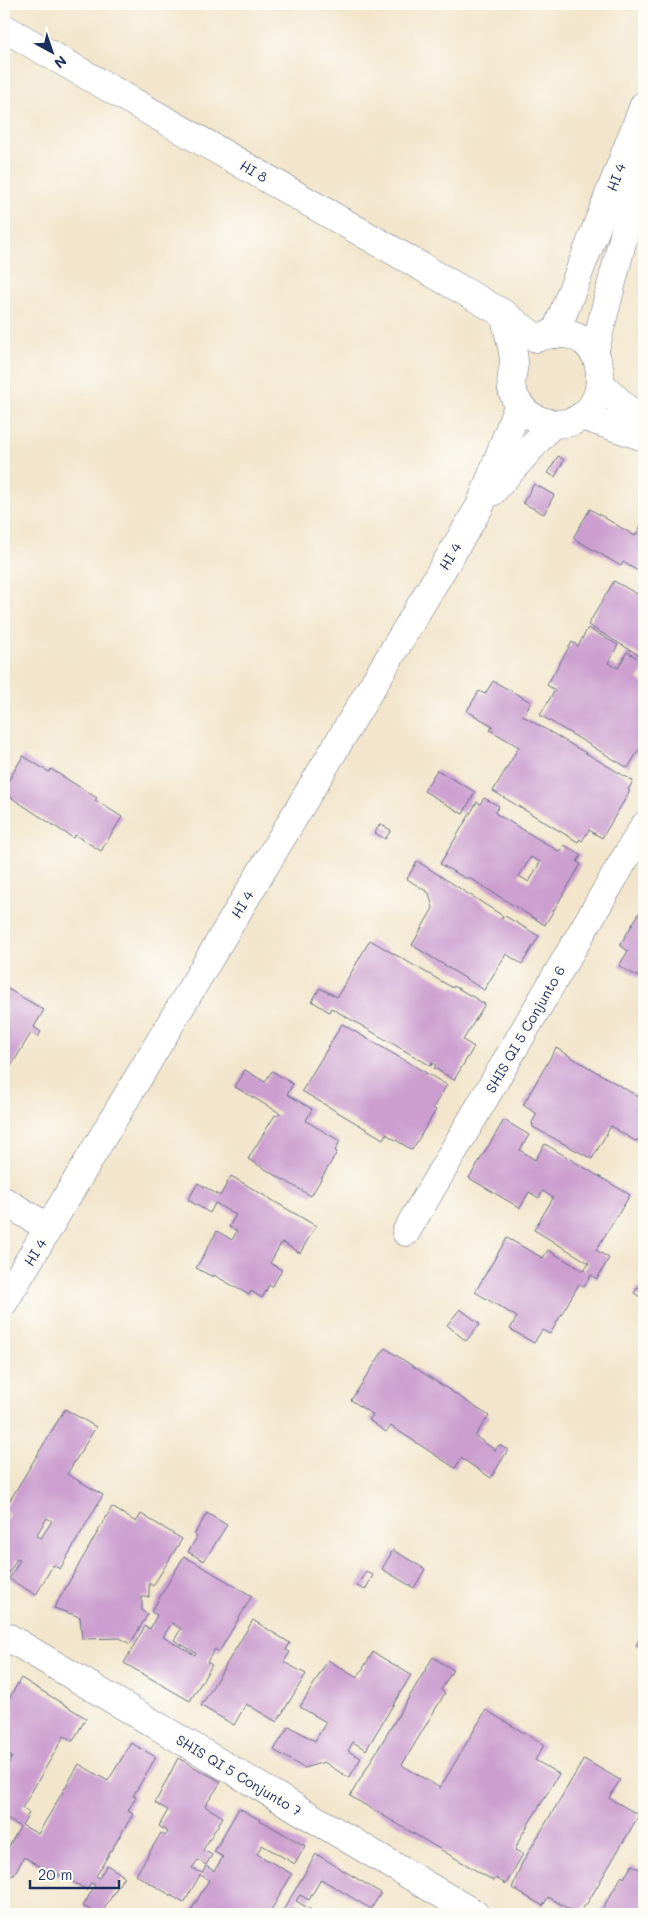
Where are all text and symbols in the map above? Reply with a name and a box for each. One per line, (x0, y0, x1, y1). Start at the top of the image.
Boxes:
north arrow (28, 28, 78, 78)
text: N (50, 52, 71, 73)
street label: HI 8 (237, 156, 271, 186)
street label: HI 4 (602, 159, 630, 194)
street label: HI 4 (434, 538, 466, 573)
street label: HI 4 (226, 886, 258, 921)
street label: SHIS QI 5 Conjunto 6 (481, 962, 569, 1096)
street label: HI 4 (19, 1234, 51, 1269)
street label: SHIS QI 5 Conjunto 7 (173, 1730, 306, 1820)
scale bar (30, 1858, 119, 1890)
text: 20 m (38, 1864, 72, 1884)

